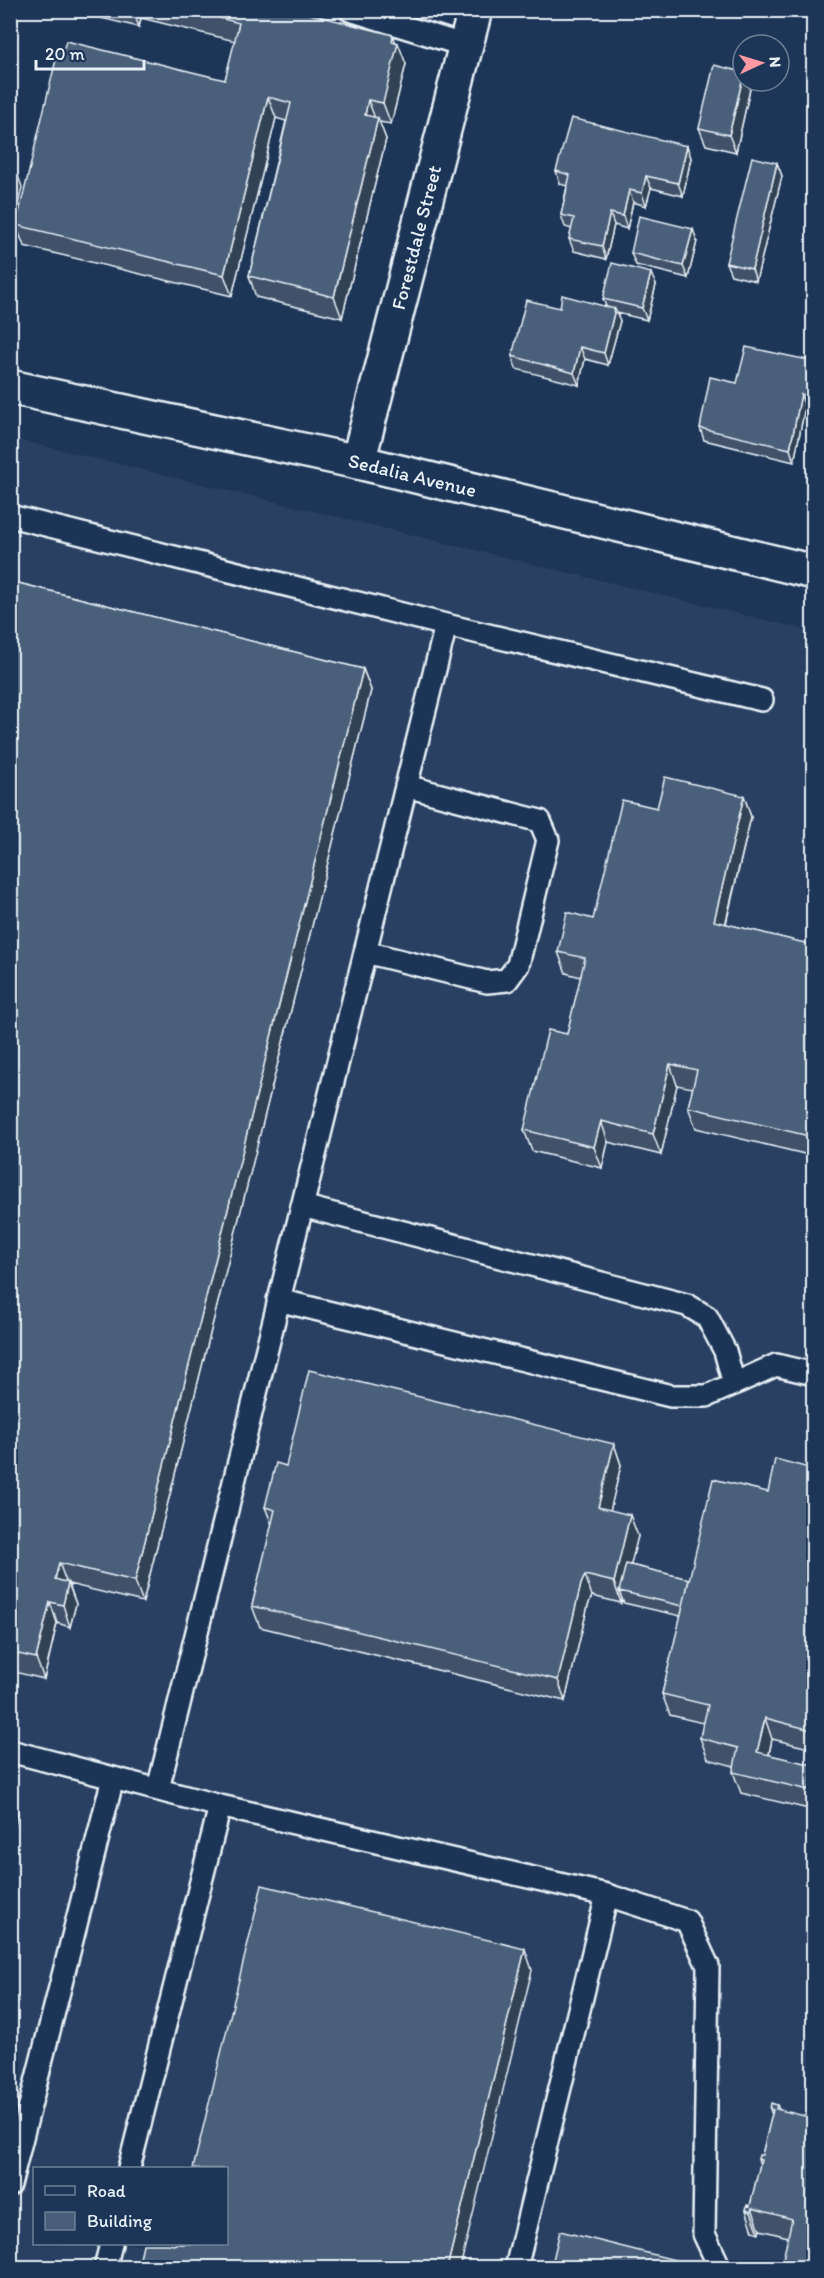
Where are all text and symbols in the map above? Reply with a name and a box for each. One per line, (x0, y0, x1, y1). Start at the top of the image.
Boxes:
scale bar (36, 33, 144, 71)
north arrow (731, 33, 791, 93)
text: 20 m (45, 43, 85, 65)
text: N (766, 56, 785, 68)
street label: Forestdale Street (386, 162, 446, 312)
street label: Sedalia Avenue (346, 448, 479, 502)
legend (33, 2167, 228, 2245)
text: Road (87, 2180, 126, 2202)
text: Building (87, 2210, 153, 2232)

